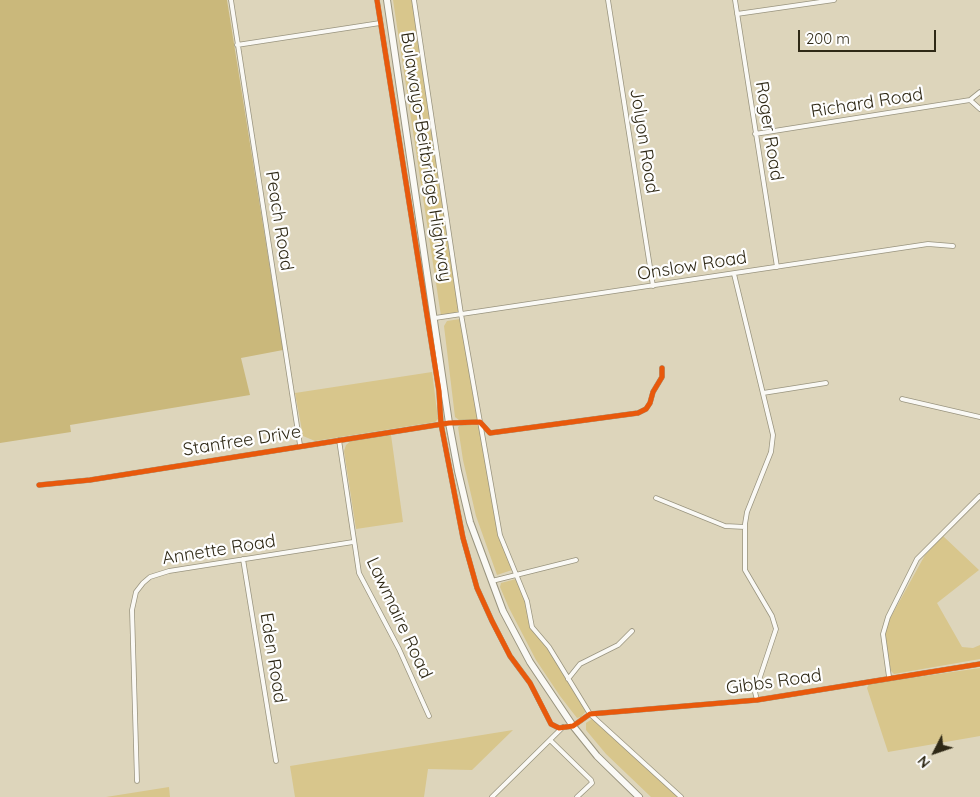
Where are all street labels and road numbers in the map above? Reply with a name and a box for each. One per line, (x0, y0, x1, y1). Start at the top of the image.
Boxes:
street label: Bulawayo-Beitbridge Highway (396, 30, 456, 284)
street label: Roger Road (750, 80, 788, 182)
street label: Richard Road (809, 83, 925, 123)
street label: Jolyon Road (625, 87, 663, 195)
street label: Peach Road (260, 170, 298, 272)
street label: Onslow Road (636, 247, 748, 285)
street label: Stanfree Drive (181, 421, 303, 461)
street label: Annette Road (161, 530, 277, 570)
street label: Lawmaire Road (361, 554, 437, 682)
street label: Eden Road (255, 611, 291, 705)
street label: Gibbs Road (725, 665, 823, 699)

